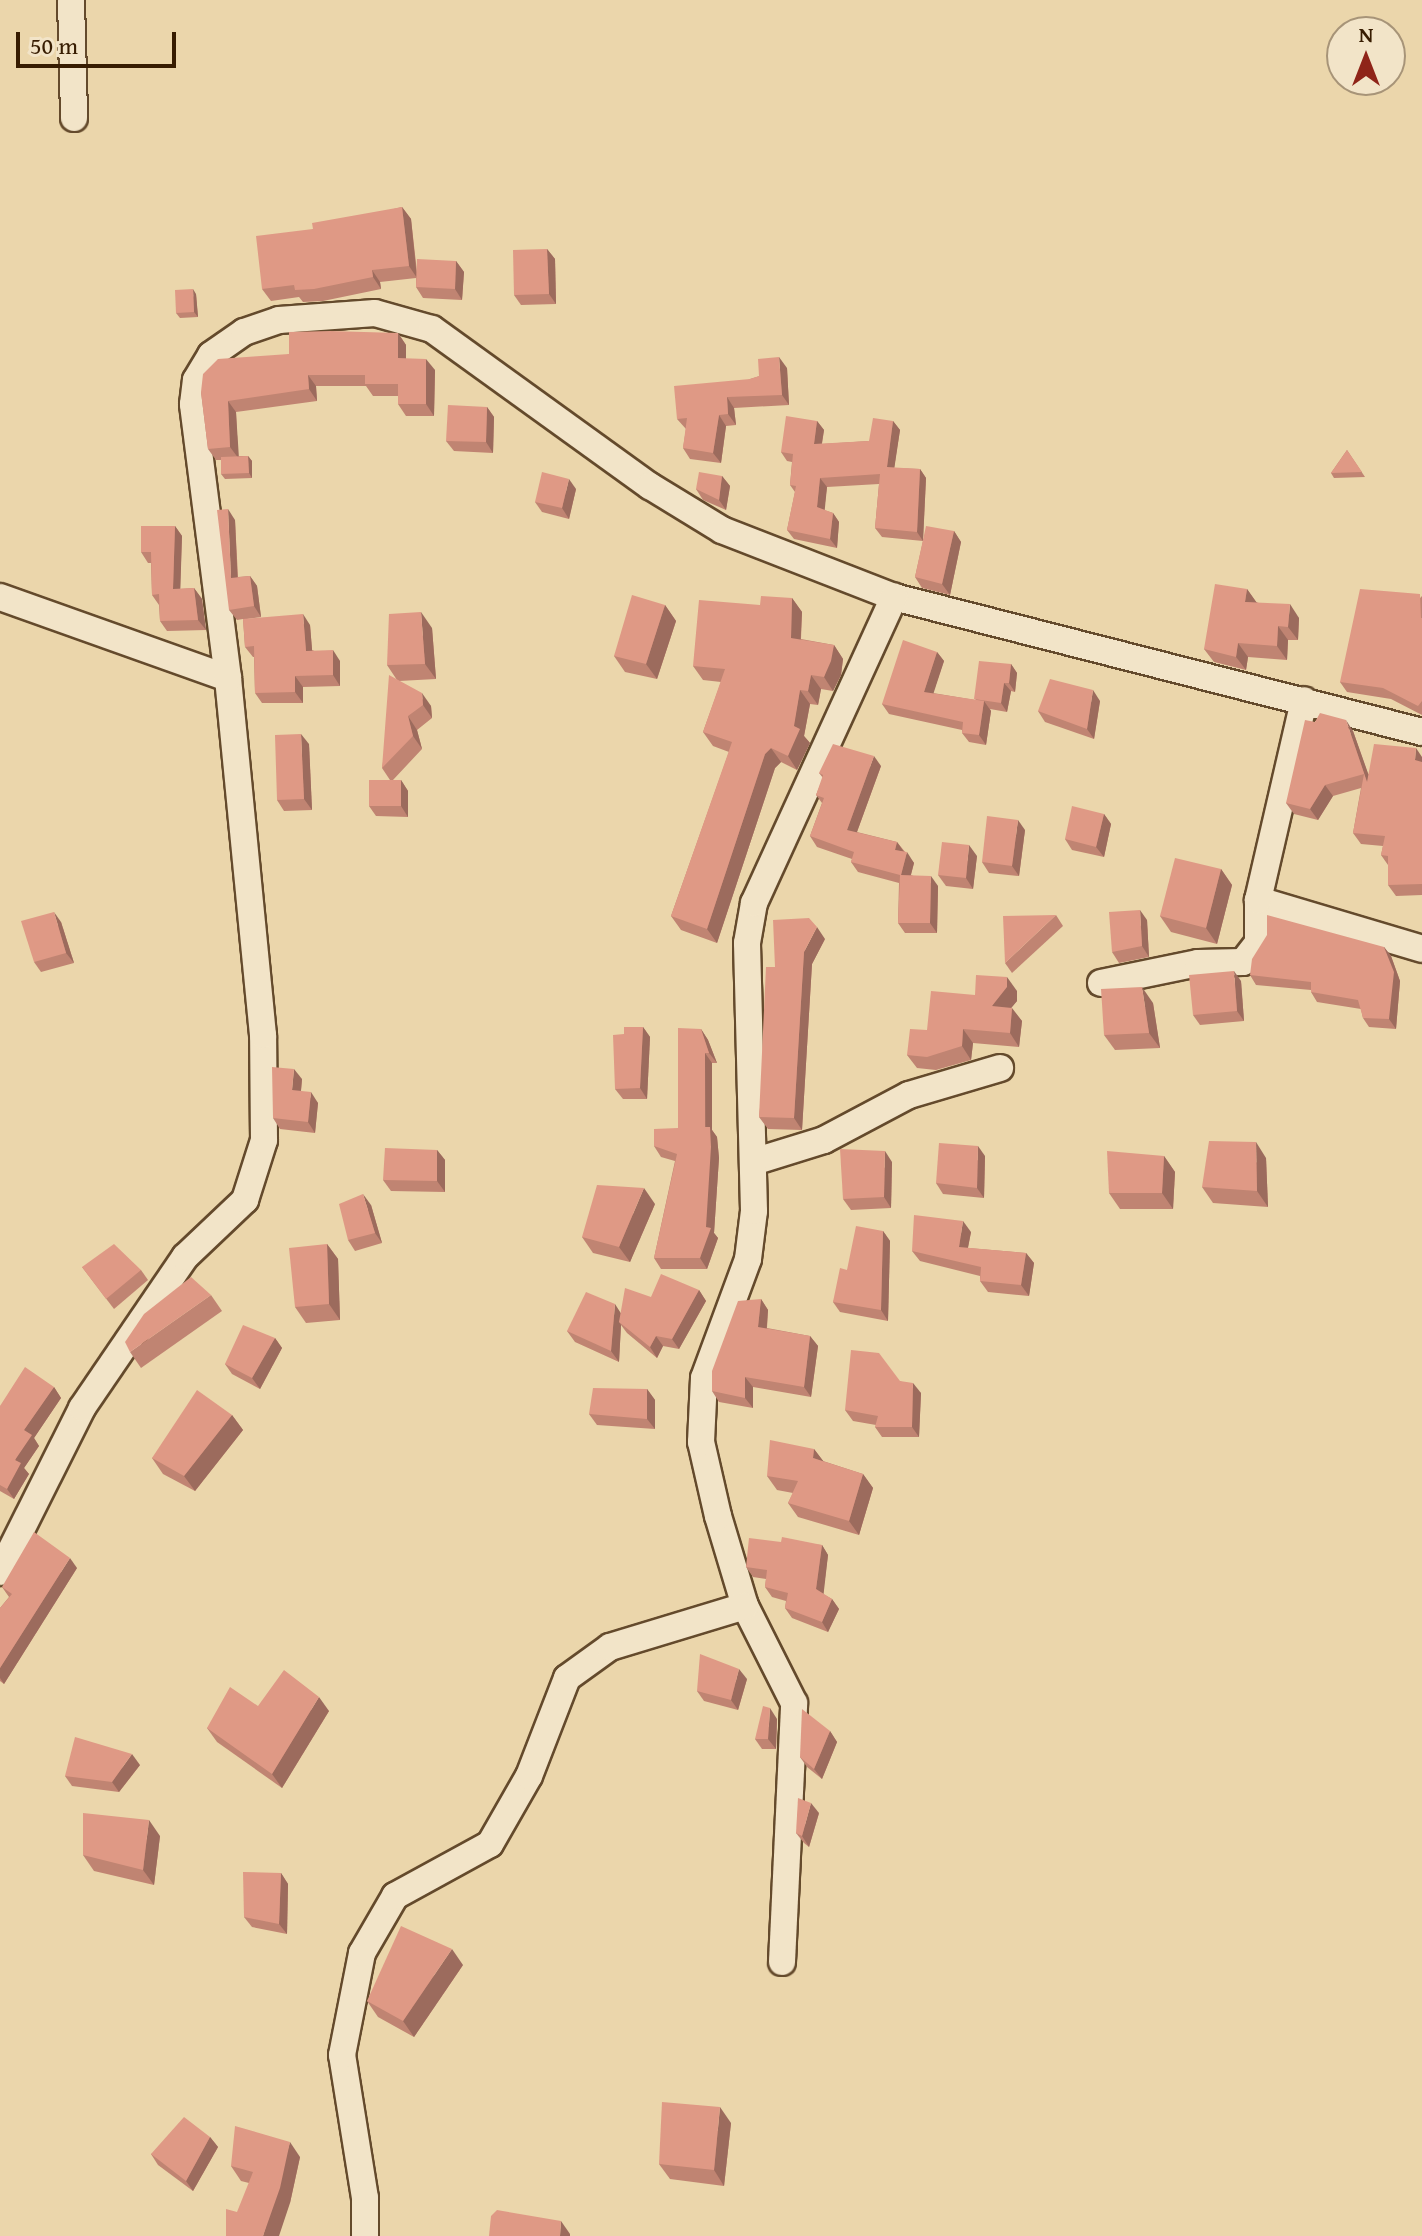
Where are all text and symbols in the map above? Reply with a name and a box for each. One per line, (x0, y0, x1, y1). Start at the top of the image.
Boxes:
scale bar (20, 16, 180, 66)
north arrow (1326, 16, 1406, 96)
text: N (1359, 18, 1373, 50)
text: 50 m (30, 28, 78, 63)

